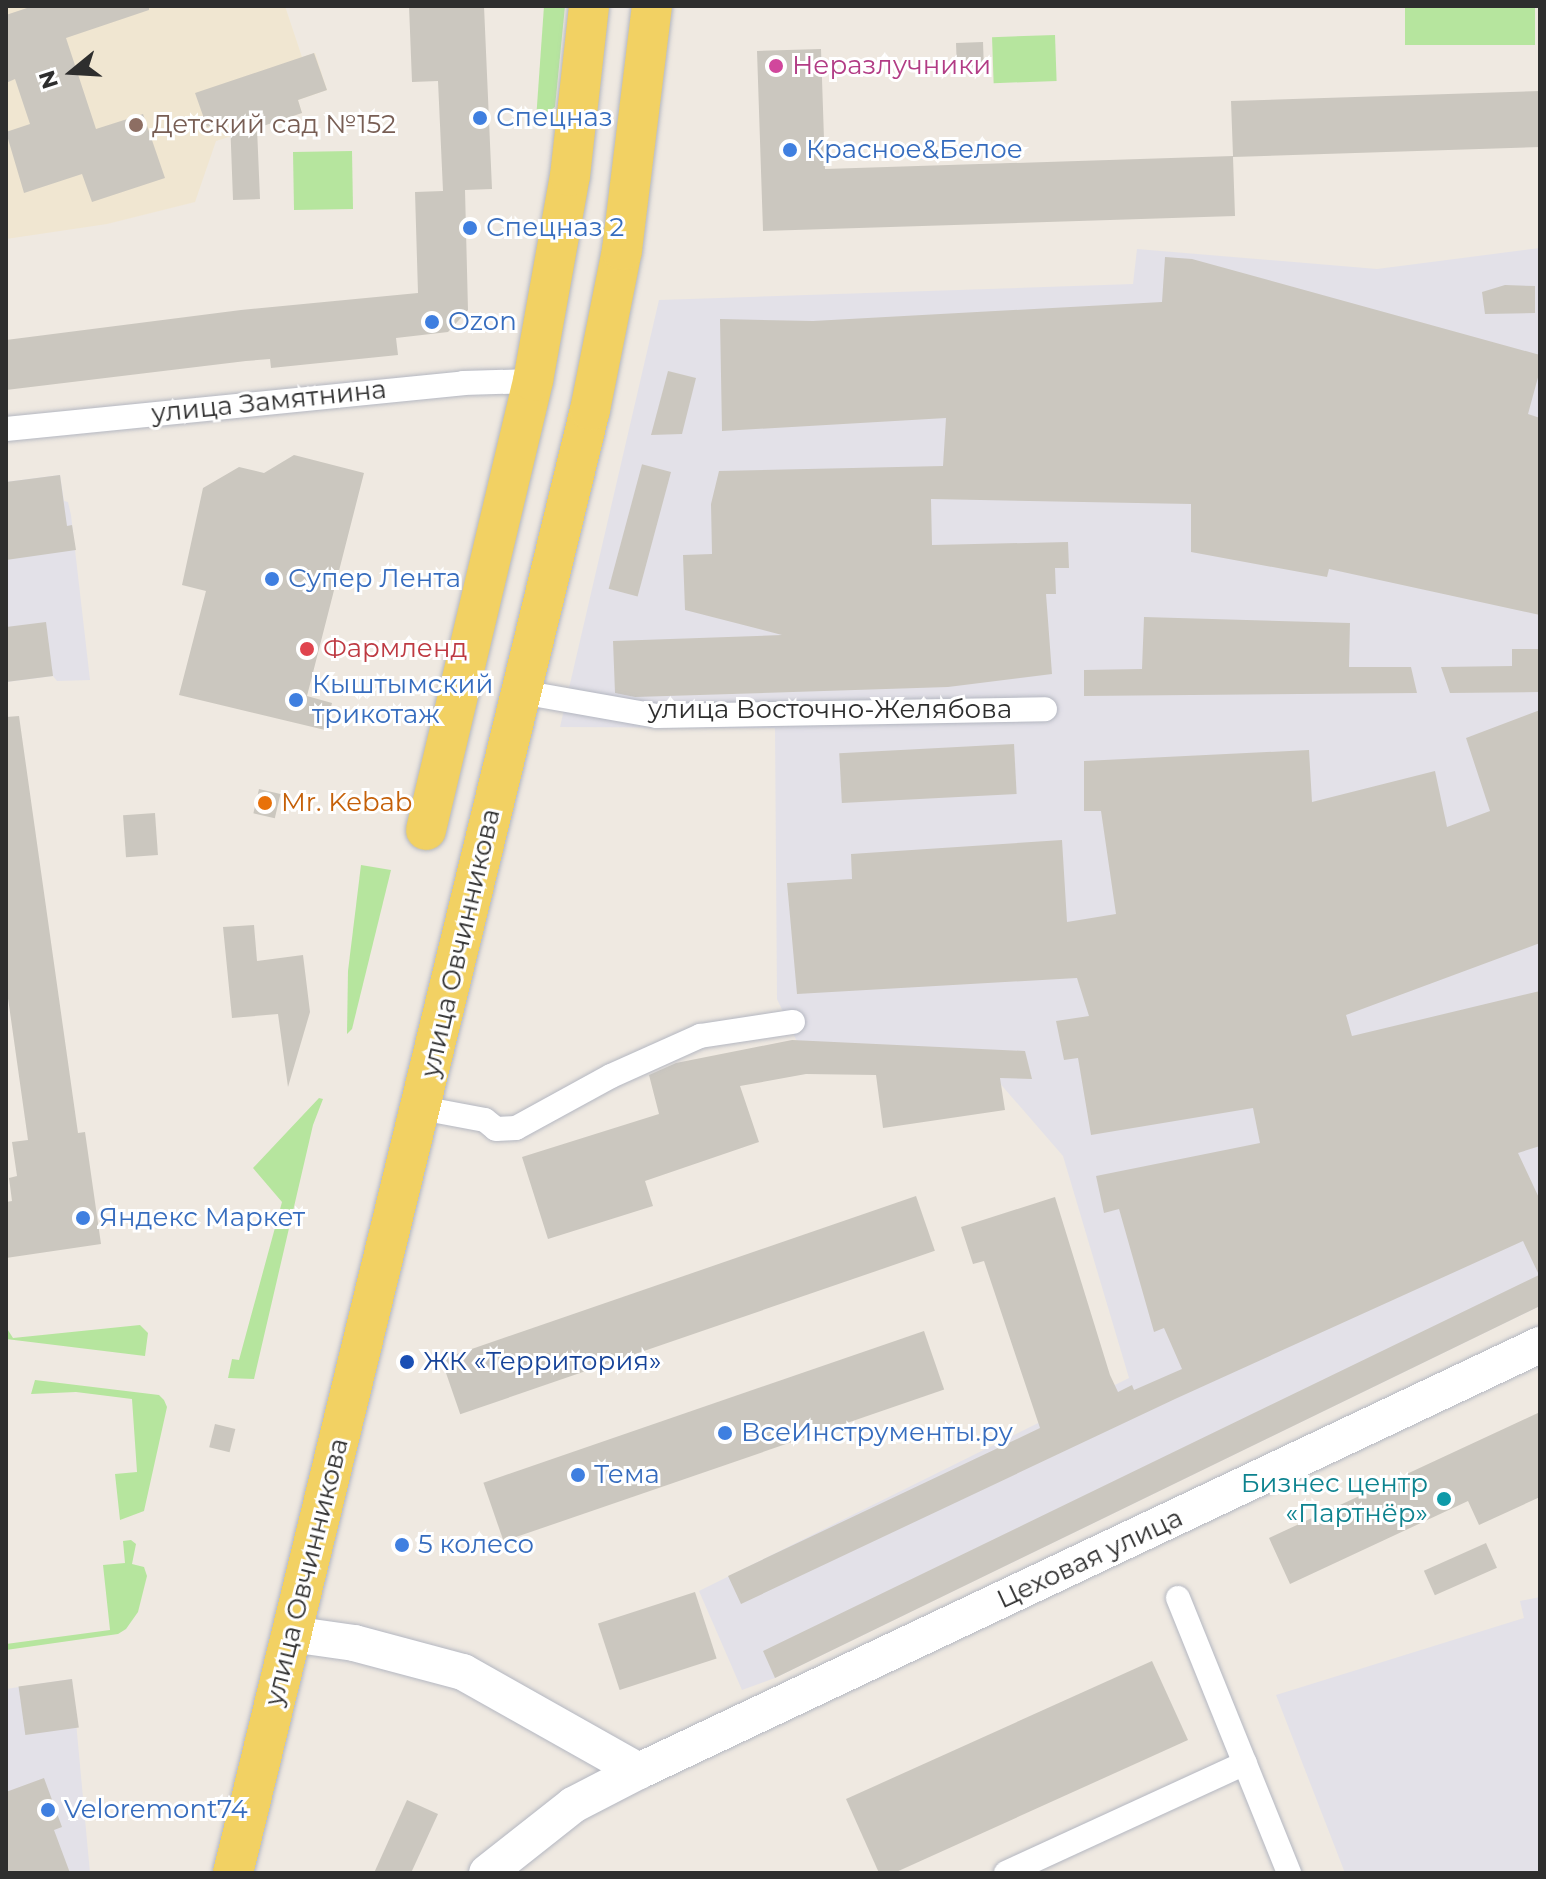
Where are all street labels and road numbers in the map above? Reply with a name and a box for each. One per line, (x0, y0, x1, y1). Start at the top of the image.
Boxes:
street label: улица Замятнина (150, 374, 388, 430)
street label: улица Восточно-Желябова (648, 694, 1012, 726)
street label: улица Овчинникова (415, 806, 507, 1080)
street label: улица Овчинникова (259, 1435, 355, 1709)
street label: Цеховая улица (992, 1502, 1188, 1616)

